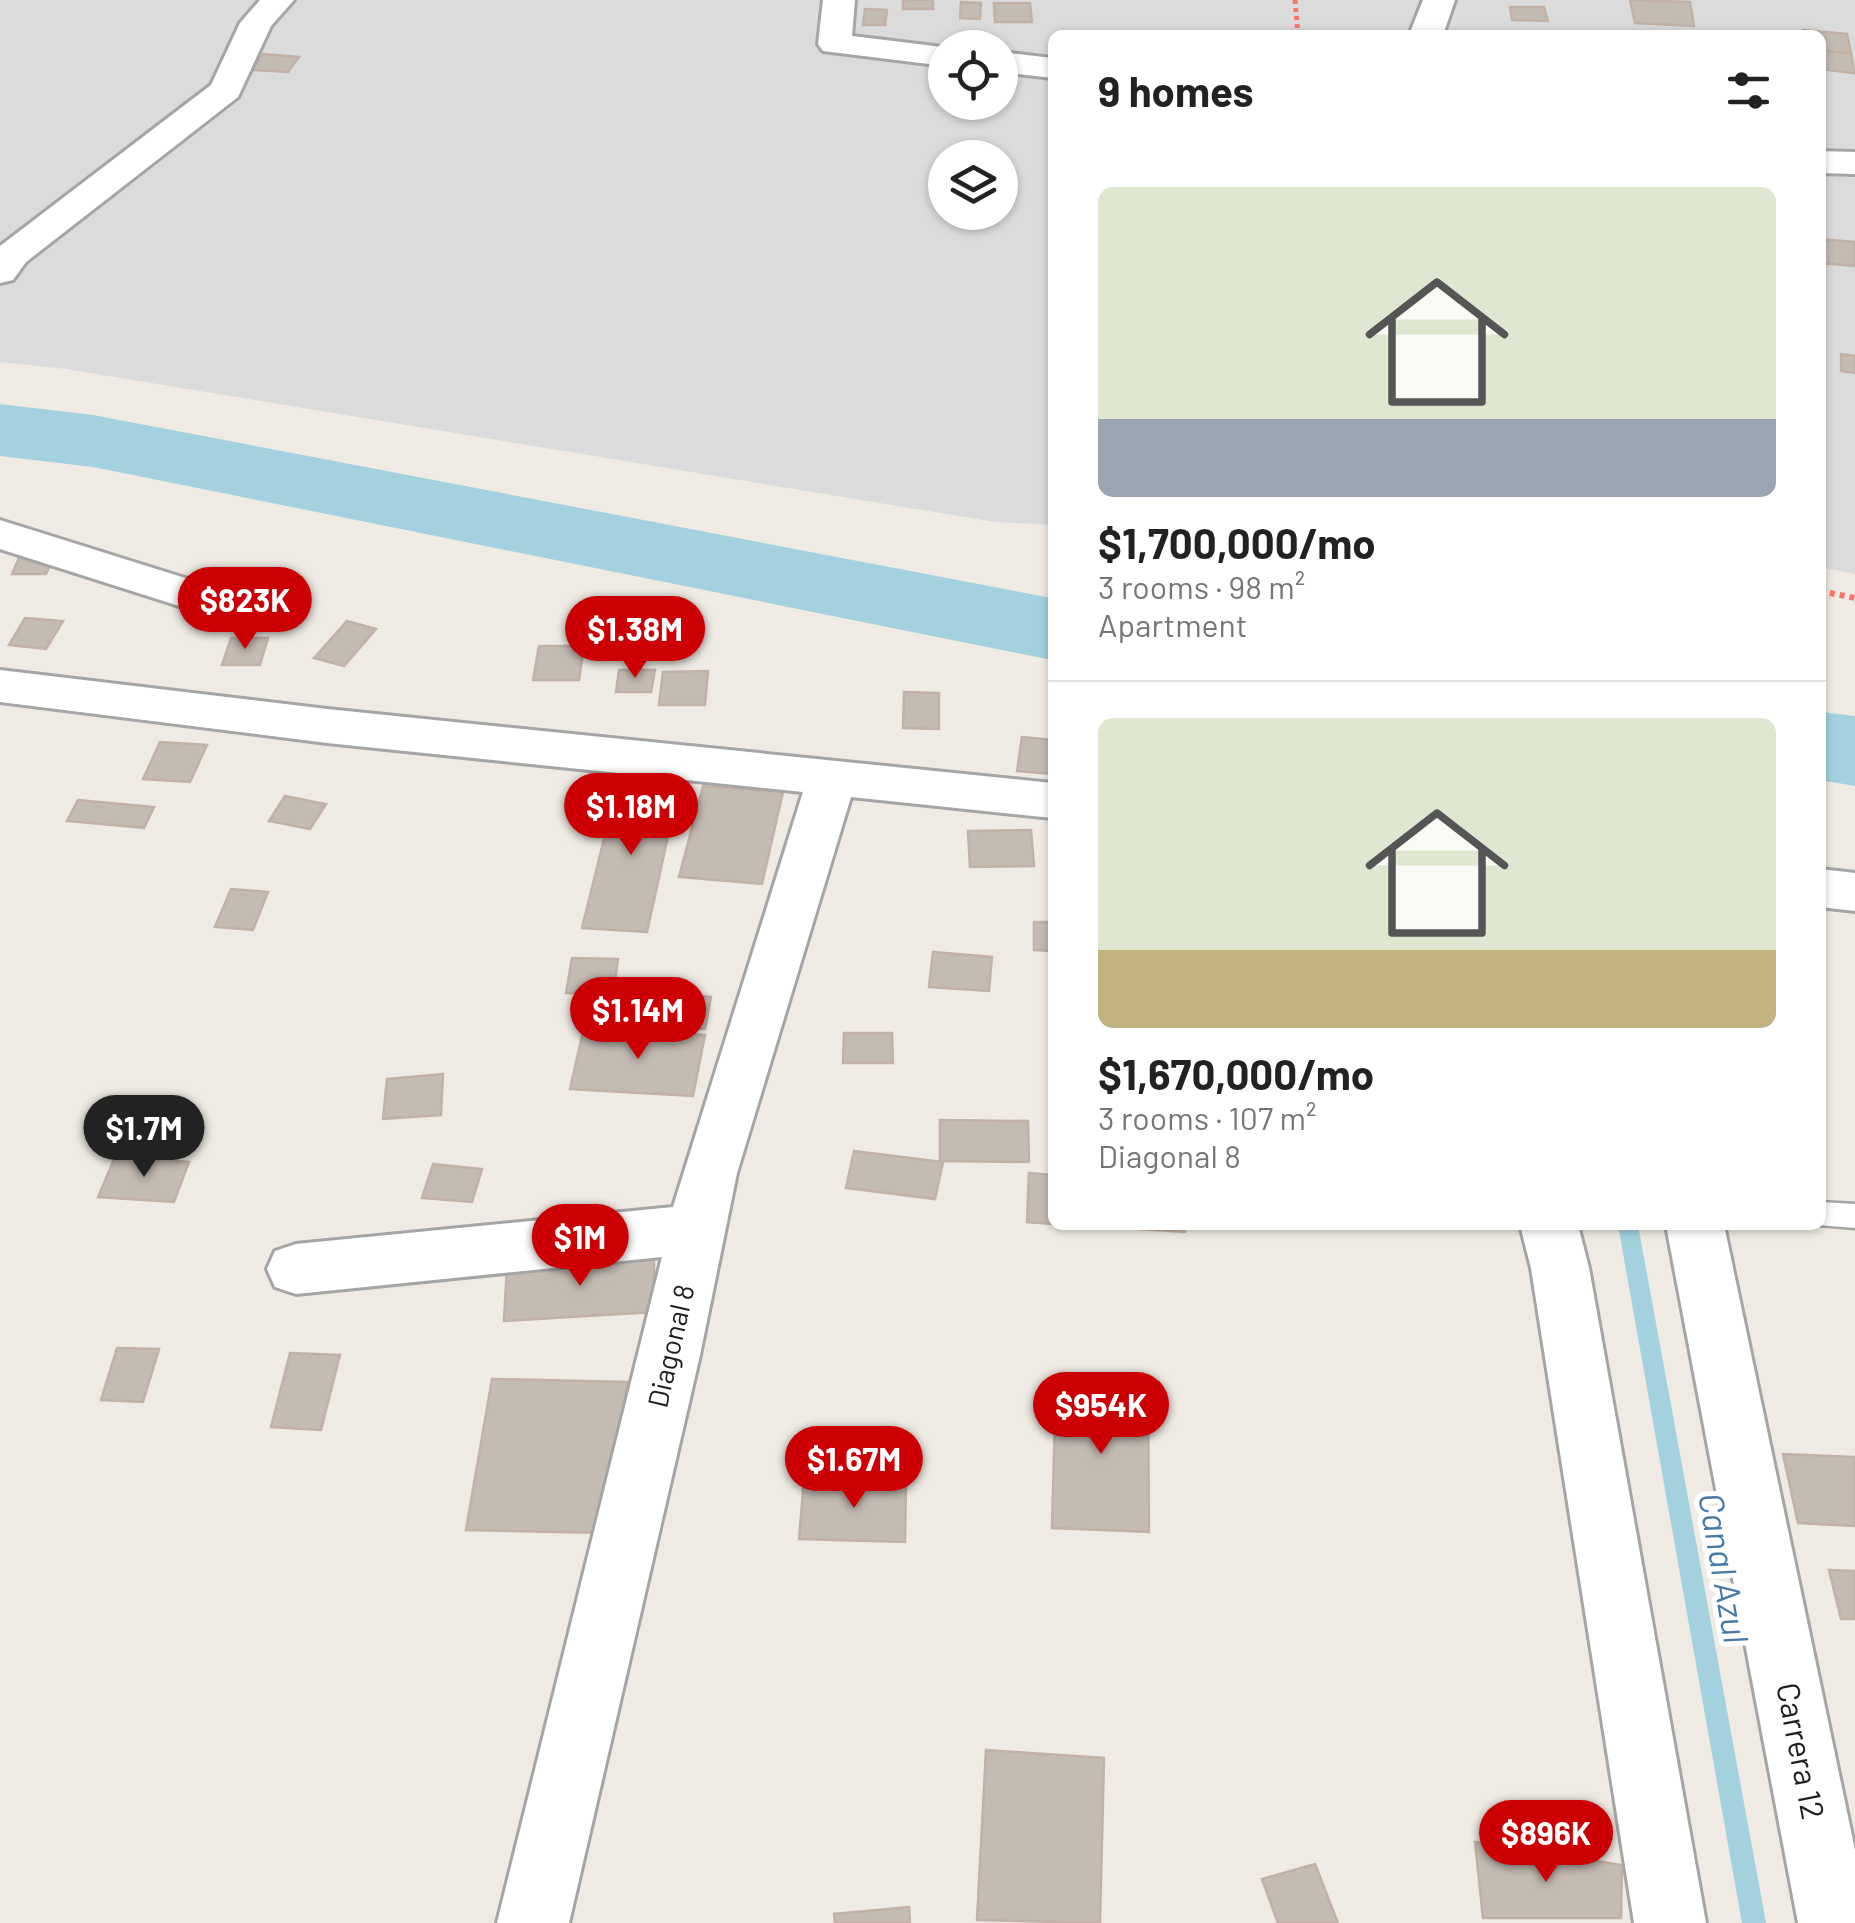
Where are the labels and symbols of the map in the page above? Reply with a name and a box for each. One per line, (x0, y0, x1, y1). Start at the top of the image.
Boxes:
pin: $823K (175, 567, 315, 652)
pin: $1.38M (554, 596, 716, 681)
pin: $1.18M (550, 773, 712, 858)
pin: $1.14M (557, 977, 719, 1062)
pin: $1.7M (74, 1095, 214, 1180)
pin: $1M (532, 1204, 628, 1289)
street label: Diagonal 8 (639, 1281, 701, 1411)
pin: $954K (1031, 1372, 1171, 1457)
pin: $1.67M (773, 1426, 935, 1511)
water label: Canal Azul (1691, 1489, 1759, 1646)
street label: Carrera 12 (1770, 1679, 1834, 1822)
pin: $896K (1476, 1800, 1616, 1885)

